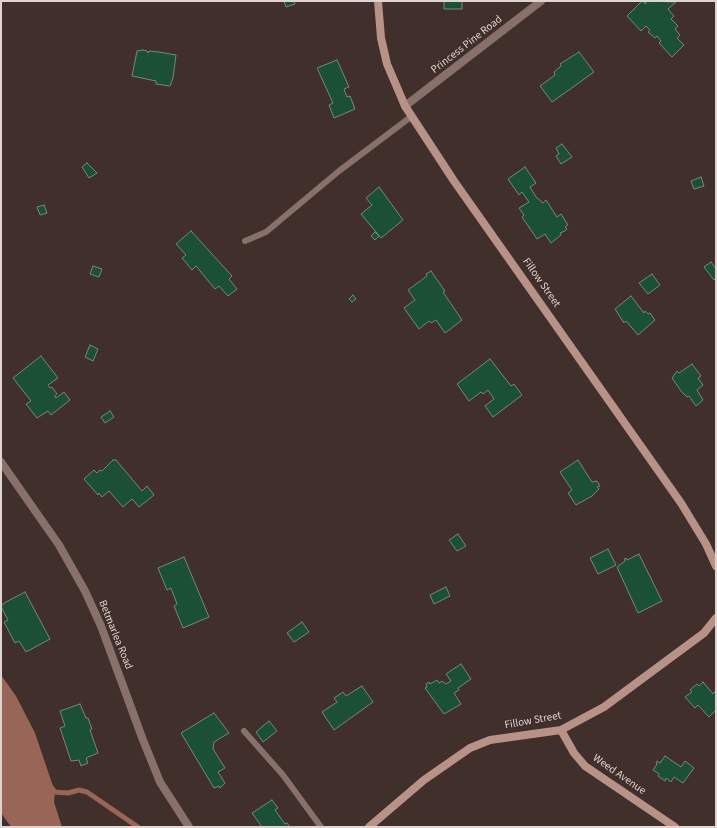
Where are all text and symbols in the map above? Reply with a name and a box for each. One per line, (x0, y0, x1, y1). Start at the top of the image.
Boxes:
street label: Princess Pine Road (429, 13, 505, 77)
street label: Fillow Street (519, 256, 563, 310)
street label: Betmarlea Road (95, 598, 135, 672)
street label: Fillow Street (504, 710, 562, 732)
street label: Weed Avenue (590, 752, 648, 798)

